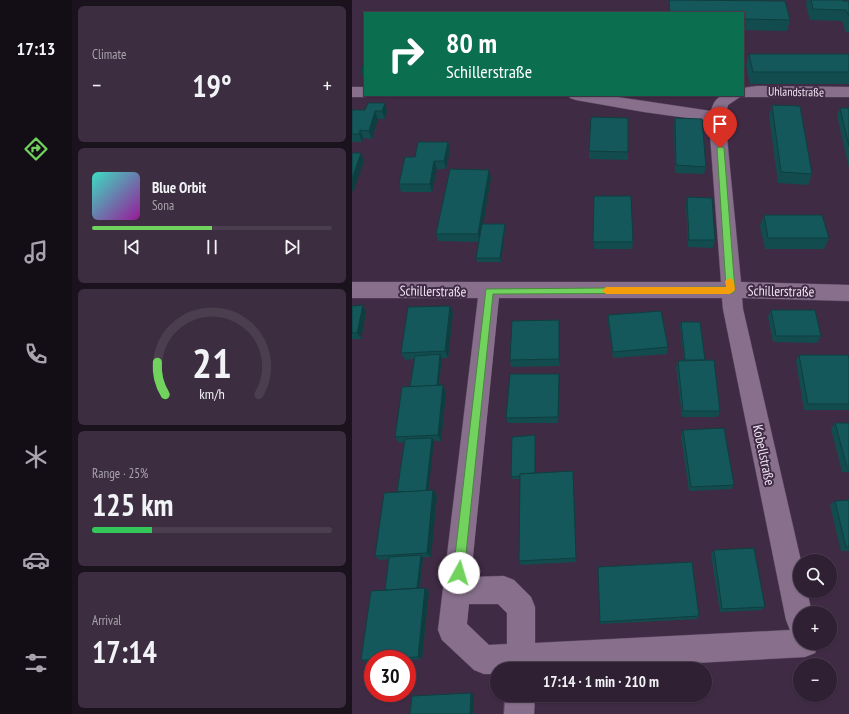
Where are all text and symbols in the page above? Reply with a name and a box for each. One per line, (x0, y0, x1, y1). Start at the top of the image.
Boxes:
text: 80 m (446, 24, 497, 61)
icon: right (380, 28, 432, 80)
text: 17:13 (17, 37, 55, 60)
text: Climate (92, 46, 126, 63)
text: Schillerstraße (446, 60, 532, 83)
text: 19° (192, 66, 232, 105)
text: − (92, 71, 101, 99)
text: + (323, 71, 332, 99)
street label: Uhlandstraße (768, 84, 824, 99)
pin (703, 107, 737, 148)
icon: arrive (709, 113, 731, 135)
icon: directions (22, 135, 50, 163)
text: Blue Orbit (152, 178, 206, 197)
text: Sona (152, 197, 174, 214)
icon: previous (121, 236, 143, 258)
icon: pause (201, 236, 223, 258)
icon: next (281, 236, 303, 258)
icon: music (22, 238, 50, 266)
street label: Schillerstraße (399, 281, 467, 301)
street label: Schillerstraße (747, 281, 815, 301)
text: 21 (192, 336, 232, 389)
icon: phone (22, 340, 50, 368)
text: km/h (199, 384, 225, 403)
street label: Kobellstraße (749, 423, 779, 487)
icon: climate (22, 443, 50, 471)
text: Range · 25% (92, 465, 148, 482)
text: 125 km (92, 485, 173, 524)
icon: car (22, 546, 50, 574)
position arrow (438, 552, 480, 594)
map controls (793, 554, 837, 702)
button: search (793, 554, 837, 598)
button: + (793, 606, 837, 650)
text: Arrival (92, 612, 121, 629)
text: 17:14 (92, 632, 157, 671)
icon: filters (22, 649, 50, 677)
speed limit sign: 30 (364, 650, 416, 702)
button: − (793, 658, 837, 702)
text: 17:14 · 1 min · 210 m (543, 672, 659, 691)

